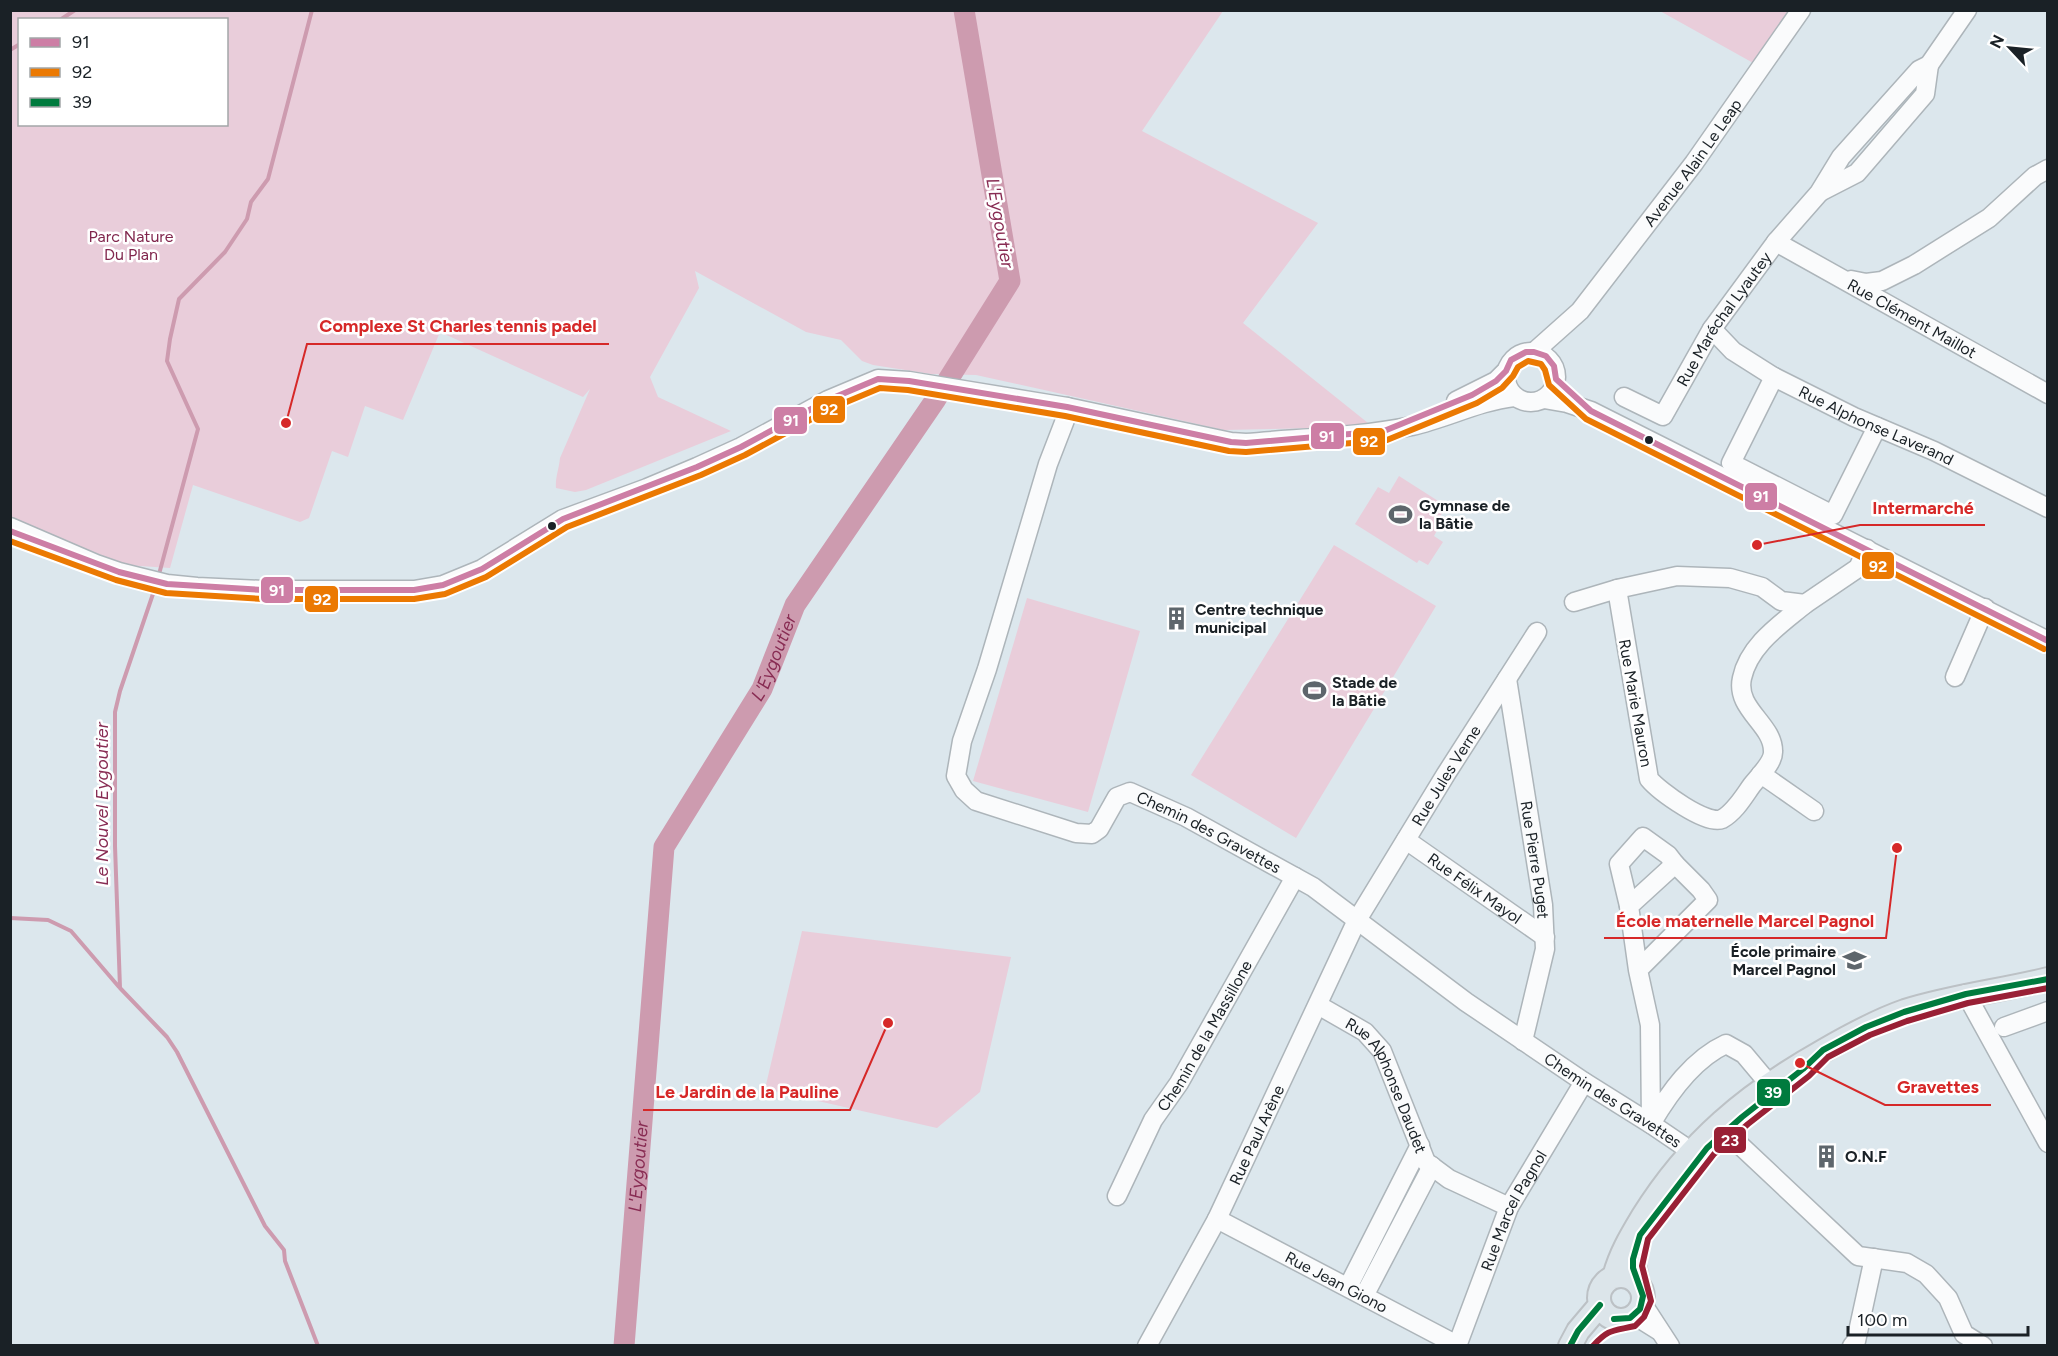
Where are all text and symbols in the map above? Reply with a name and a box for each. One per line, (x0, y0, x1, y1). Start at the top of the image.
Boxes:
legend (18, 18, 228, 126)
north arrow (1980, 18, 2040, 78)
text: 91 (72, 31, 90, 53)
text: N (1986, 32, 2008, 51)
text: 92 (72, 61, 92, 83)
text: 39 (72, 91, 92, 113)
street label: Avenue Alain Le Leap (1640, 95, 1746, 230)
water label: L'Eygoutier (981, 176, 1019, 271)
park label: Parc Nature Du Plan (89, 227, 174, 264)
street label: Rue Maréchal Lyautey (1673, 248, 1776, 390)
street label: Rue Clément Maillot (1844, 275, 1980, 362)
callout: Complexe St Charles tennis padel (307, 308, 609, 344)
text: Complexe St Charles tennis padel (319, 315, 597, 337)
street label: Rue Alphonse Laverand (1795, 382, 1957, 469)
line badge: 92 (812, 395, 846, 424)
text: 92 (820, 400, 838, 419)
line badge: 91 (773, 406, 808, 435)
text: 91 (783, 411, 799, 430)
line badge: 91 (1310, 422, 1345, 450)
text: 91 (1319, 427, 1335, 446)
line badge: 92 (1352, 427, 1386, 456)
text: 92 (1360, 432, 1378, 451)
unlabelled marker (1643, 434, 1655, 446)
line badge: 91 (1744, 482, 1778, 511)
text: 91 (1753, 487, 1769, 506)
callout: Intermarché (1860, 489, 1985, 525)
place label: Gymnase de la Bâtie (1419, 496, 1510, 533)
text: Intermarché (1872, 497, 1974, 519)
sports icon: Gymnase de la Bâtie (1388, 501, 1414, 527)
unlabelled marker (546, 520, 558, 532)
line badge: 92 (1861, 551, 1895, 580)
text: 92 (1869, 557, 1887, 576)
line badge: 91 (260, 576, 294, 604)
text: 91 (269, 581, 285, 600)
line badge: 92 (304, 585, 339, 613)
text: 92 (313, 590, 331, 609)
place label: Centre technique municipal (1195, 600, 1324, 637)
building icon: Centre technique municipal (1164, 605, 1190, 631)
water label: L'Eygoutier (746, 611, 801, 705)
street label: Rue Marie Mauron (1615, 638, 1656, 769)
place label: Stade de la Bâtie (1332, 673, 1397, 710)
sports icon: Stade de la Bâtie (1301, 678, 1327, 704)
water label: Le Nouvel Eygoutier (91, 721, 113, 886)
street label: Rue Jules Verne (1408, 722, 1485, 829)
street label: Chemin des Gravettes (1134, 787, 1284, 877)
street label: Rue Pierre Puget (1517, 799, 1553, 919)
street label: Rue Félix Mayol (1424, 849, 1525, 928)
callout: École maternelle Marcel Pagnol (1604, 902, 1886, 938)
text: École maternelle Marcel Pagnol (1616, 910, 1874, 932)
place label: École primaire Marcel Pagnol (1730, 942, 1836, 979)
school or university icon: École primaire Marcel Pagnol (1841, 947, 1867, 973)
street label: Chemin de la Massillone (1153, 957, 1256, 1115)
street label: Rue Alphonse Daudet (1342, 1014, 1430, 1156)
street label: Chemin des Gravettes (1540, 1049, 1685, 1152)
callout: Gravettes (1885, 1069, 1991, 1105)
callout: Le Jardin de la Pauline (643, 1074, 850, 1110)
text: Gravettes (1897, 1076, 1980, 1098)
line badge: 39 (1756, 1078, 1791, 1107)
text: Le Jardin de la Pauline (655, 1081, 839, 1103)
street label: Rue Paul Arène (1225, 1082, 1289, 1188)
text: 39 (1764, 1083, 1782, 1102)
water label: L'Eygoutier (624, 1119, 653, 1213)
line badge: 23 (1713, 1126, 1747, 1154)
text: 23 (1721, 1131, 1739, 1150)
building icon: O.N.F (1814, 1143, 1840, 1169)
street label: Rue Marcel Pagnol (1477, 1147, 1551, 1274)
place label: O.N.F (1845, 1147, 1887, 1166)
street label: Rue Jean Giono (1282, 1247, 1391, 1317)
scale bar (1848, 1299, 2028, 1337)
text: 100 m (1857, 1309, 1907, 1331)

